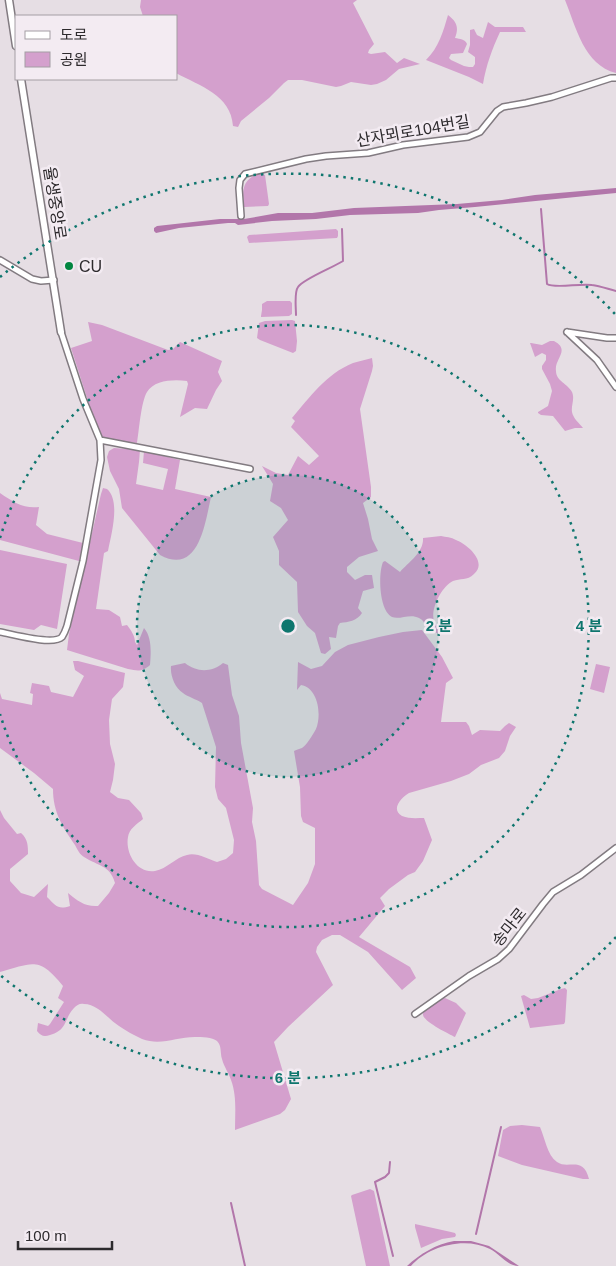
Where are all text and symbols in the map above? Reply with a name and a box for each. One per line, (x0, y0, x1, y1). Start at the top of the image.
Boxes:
legend (15, 15, 178, 80)
text: 도로 (60, 26, 88, 43)
text: 공원 (60, 51, 88, 68)
street label: 산자뫼로104번길 (355, 113, 471, 149)
street label: 율생중앙로 (41, 165, 69, 241)
place label: CU (79, 258, 102, 275)
marker: CU (63, 260, 75, 272)
centre of rings (279, 617, 297, 635)
text: 2 분 (426, 617, 452, 634)
text: 4 분 (576, 617, 602, 634)
street label: 송마로 (488, 904, 530, 950)
text: 6 분 (275, 1069, 301, 1086)
scale bar (18, 1218, 111, 1250)
text: 100 m (25, 1227, 67, 1244)

